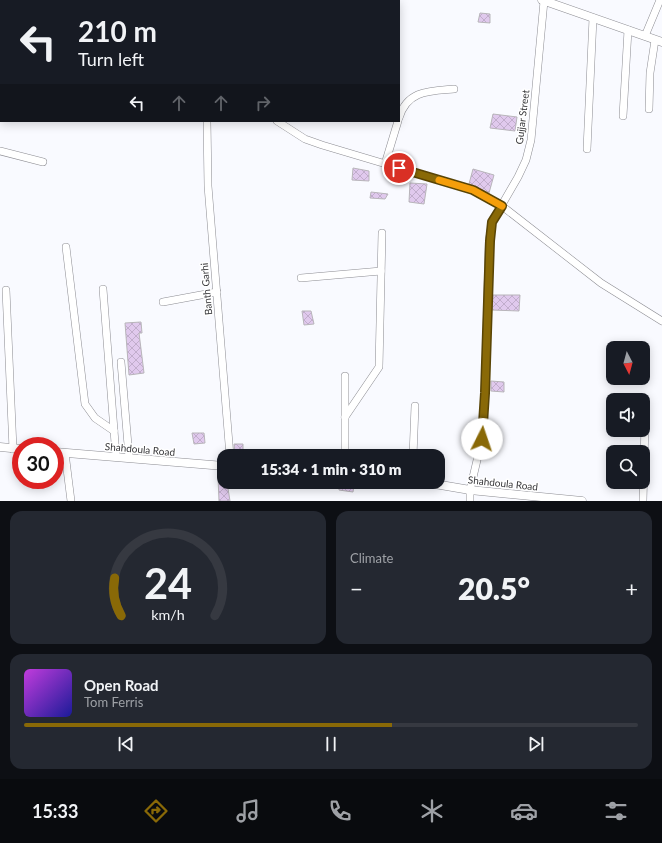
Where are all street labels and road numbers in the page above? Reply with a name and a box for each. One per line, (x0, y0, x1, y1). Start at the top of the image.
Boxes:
street label: Gujjar Street (513, 89, 531, 145)
street label: Banth Garhi (198, 262, 214, 316)
street label: Shahdoula Road (104, 440, 176, 458)
street label: Shahdoula Road (467, 473, 539, 493)

